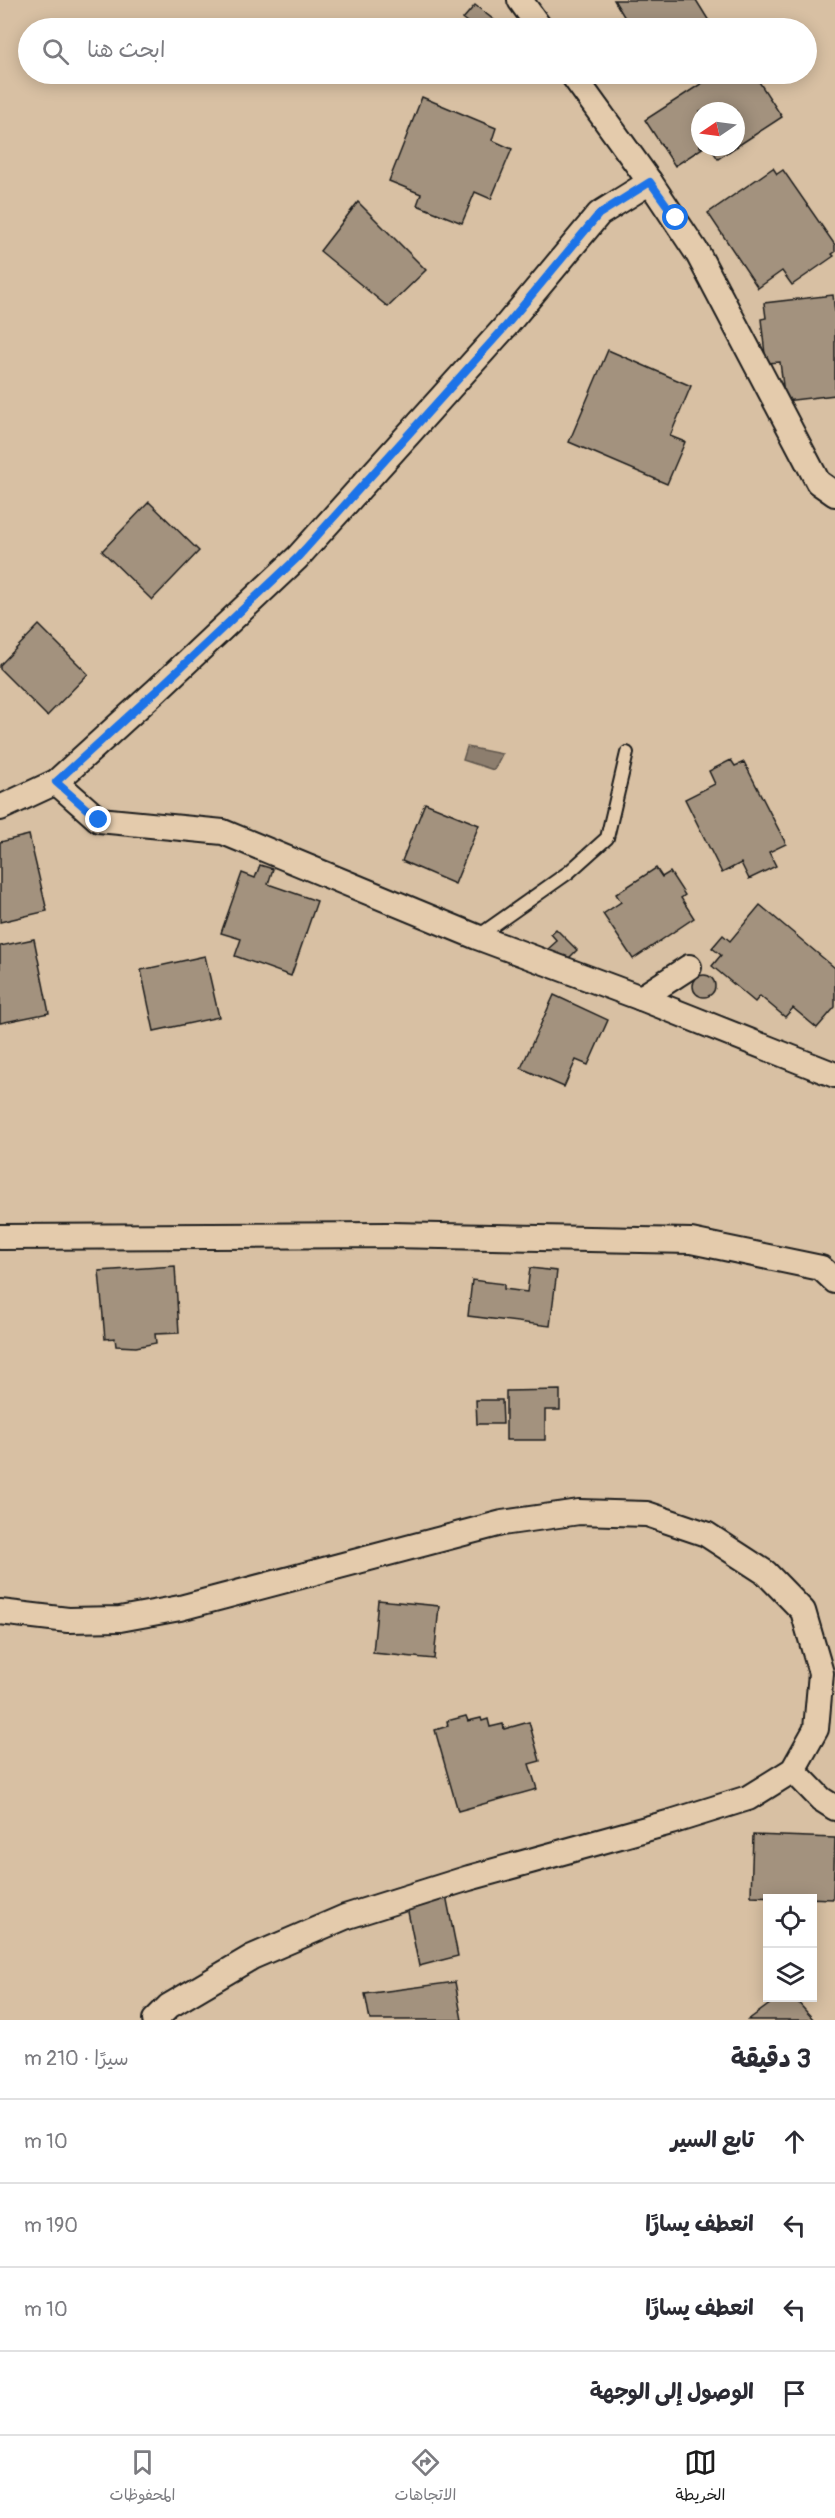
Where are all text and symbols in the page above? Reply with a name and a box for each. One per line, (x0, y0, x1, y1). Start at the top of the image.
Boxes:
search box (18, 18, 817, 84)
icon: search (39, 35, 72, 68)
text: ابحث هنا (87, 36, 165, 64)
north arrow (691, 102, 745, 156)
route start (662, 204, 688, 230)
route end (85, 806, 111, 832)
map controls (763, 1894, 817, 2002)
button: locate (763, 1894, 817, 1948)
button: layers (763, 1948, 817, 2002)
text: 3 دقيقة (731, 2043, 811, 2075)
text: سيرًا · 210 m (24, 2046, 129, 2071)
icon: ahead (778, 2125, 811, 2158)
text: تابع السير (671, 2126, 754, 2154)
text: 10 m (24, 2129, 68, 2154)
icon: left (778, 2209, 811, 2242)
text: انعطف يسارًا (645, 2210, 754, 2238)
text: 190 m (24, 2213, 78, 2238)
icon: left (778, 2293, 811, 2326)
text: انعطف يسارًا (645, 2294, 754, 2322)
text: 10 m (24, 2297, 68, 2322)
icon: arrive (778, 2377, 811, 2410)
text: الوصول إلى الوجهة (590, 2378, 754, 2406)
tab: المحفوظات (110, 2446, 175, 2509)
tab: الاتجاهات (395, 2446, 456, 2509)
tab: الخريطة (676, 2446, 725, 2509)

